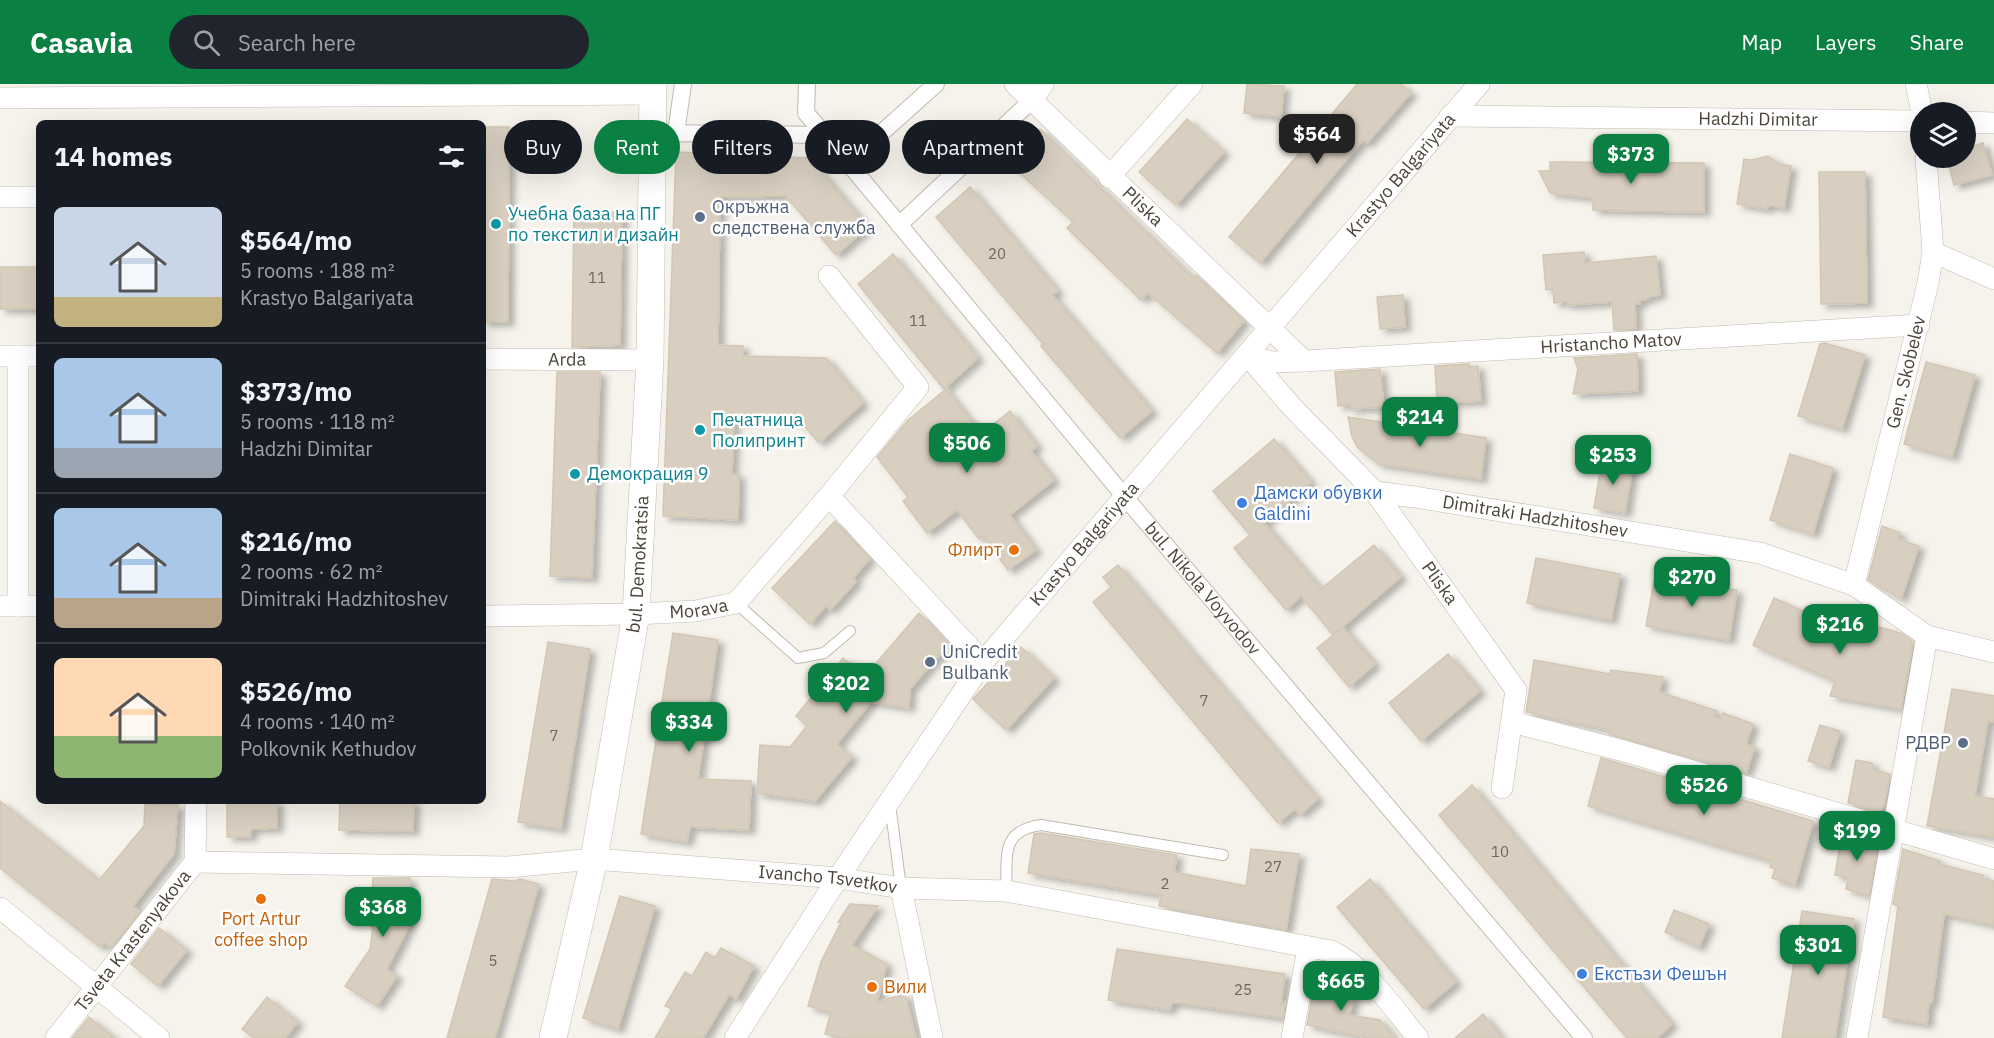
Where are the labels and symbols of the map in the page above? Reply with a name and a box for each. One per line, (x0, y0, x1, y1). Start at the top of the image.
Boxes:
street label: Hadzhi Dimitar (1698, 107, 1818, 131)
street label: Krastyo Balgariyata (1341, 108, 1460, 242)
pin: $564 (1281, 114, 1353, 165)
pin: $373 (1595, 134, 1667, 185)
street label: Pliska (1118, 181, 1169, 231)
place label: Окръжна следствена служба (712, 195, 876, 239)
place label: Учебна база на ПГ по текстил и дизайн (508, 202, 679, 246)
marker: Окръжна следствена служба (693, 210, 707, 224)
marker: Учебна база на ПГ по текстил и дизайн (489, 217, 503, 231)
house number: 20 (988, 244, 1006, 263)
house number: 11 (588, 268, 606, 287)
house number: 11 (909, 311, 927, 330)
street label: Gen. Skobelev (1881, 313, 1931, 431)
street label: Hristancho Matov (1540, 327, 1683, 358)
street label: Arda (548, 347, 587, 371)
pin: $214 (1384, 397, 1456, 448)
place label: Печатница Полипринт (712, 408, 806, 452)
marker: Печатница Полипринт (693, 423, 707, 437)
pin: $506 (931, 423, 1003, 474)
pin: $253 (1577, 435, 1649, 486)
place label: Демокрация 9 (587, 462, 708, 485)
marker: Демокрация 9 (568, 467, 582, 481)
street label: Krastyo Balgariyata (1024, 476, 1144, 610)
place label: Дамски обувки Galdini (1254, 481, 1383, 525)
street label: Dimitraki Hadzhitoshev (1441, 490, 1630, 542)
street label: bul. Demokratsia (621, 495, 654, 635)
marker: Дамски обувки Galdini (1235, 496, 1249, 510)
street label: bul. Nikola Voyvodov (1140, 517, 1266, 660)
place label: Флирт (948, 538, 1003, 561)
marker: Флирт (1007, 543, 1021, 557)
street label: Pliska (1417, 557, 1464, 609)
pin: $270 (1656, 557, 1728, 608)
street label: Morava (669, 593, 730, 623)
pin: $216 (1804, 604, 1876, 655)
place label: UniCredit Bulbank (942, 640, 1018, 684)
marker: UniCredit Bulbank (923, 655, 937, 669)
pin: $202 (810, 663, 882, 714)
house number: 7 (1199, 691, 1209, 710)
pin: $334 (653, 702, 725, 753)
house number: 7 (549, 726, 559, 745)
place label: РДВР (1905, 731, 1951, 754)
marker: РДВР (1956, 736, 1970, 750)
pin: $526 (1668, 765, 1740, 816)
pin: $199 (1821, 811, 1893, 862)
house number: 10 (1491, 842, 1509, 861)
house number: 27 (1264, 857, 1282, 876)
street label: Ivancho Tsvetkov (757, 860, 899, 898)
street label: Tsveta Krastenyakova (69, 864, 196, 1016)
house number: 2 (1160, 874, 1170, 893)
pin: $368 (347, 887, 419, 938)
marker: Port Artur coffee shop (254, 892, 268, 906)
place label: Port Artur coffee shop (214, 907, 308, 951)
pin: $301 (1782, 925, 1854, 976)
house number: 5 (488, 951, 498, 970)
pin: $665 (1305, 961, 1377, 1012)
place label: Екстъзи Фешън (1594, 962, 1727, 985)
marker: Екстъзи Фешън (1575, 967, 1589, 981)
place label: Вили (884, 975, 927, 998)
marker: Вили (865, 980, 879, 994)
house number: 25 (1234, 980, 1252, 999)

